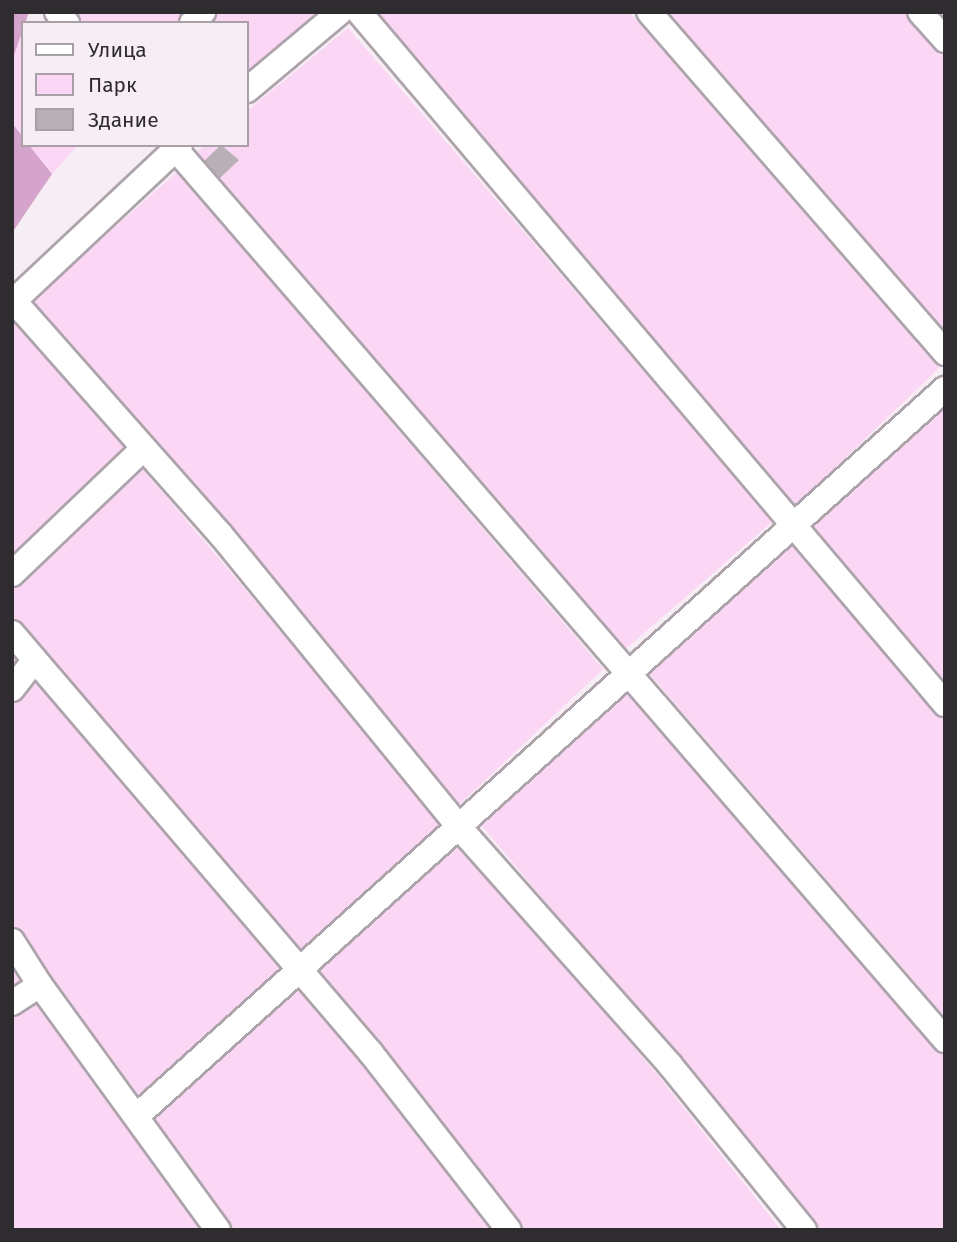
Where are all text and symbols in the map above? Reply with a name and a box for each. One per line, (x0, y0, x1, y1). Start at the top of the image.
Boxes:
legend (21, 21, 248, 147)
text: Улица (88, 37, 147, 63)
text: Парк (88, 72, 137, 98)
text: Здание (88, 107, 159, 133)

